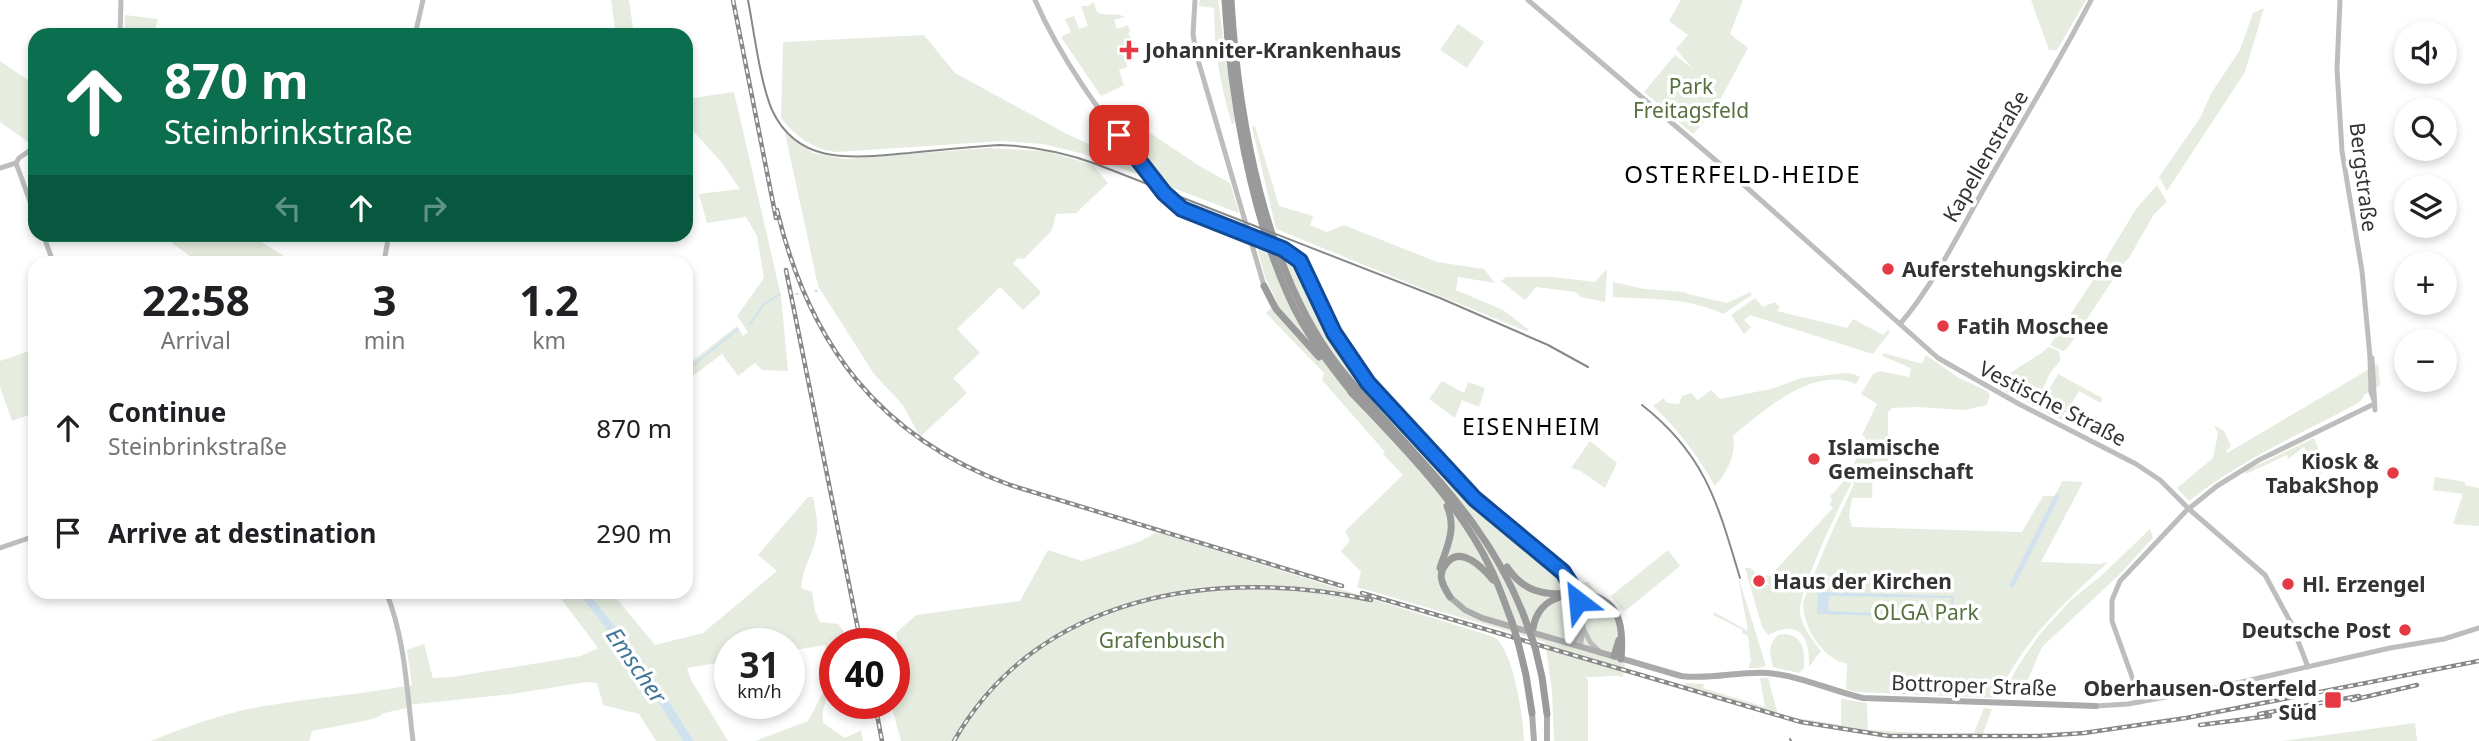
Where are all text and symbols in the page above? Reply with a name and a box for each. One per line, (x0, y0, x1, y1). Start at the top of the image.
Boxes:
map controls (2394, 21, 2457, 392)
button: sound (2394, 21, 2457, 84)
place label: Johanniter-Krankenhaus (1143, 36, 1401, 64)
marker: Johanniter-Krankenhaus (1119, 40, 1139, 60)
text: 870 m (164, 47, 309, 113)
icon: ahead (49, 56, 140, 147)
park label: Park Freitagsfeld (1633, 72, 1749, 124)
street label: Kapellenstraße (1936, 85, 2034, 227)
button: search (2394, 98, 2457, 161)
pin (1089, 105, 1149, 165)
text: Steinbrinkstraße (164, 110, 413, 153)
icon: arrive (1100, 116, 1138, 154)
street label: Bergstraße (2343, 121, 2385, 233)
district label: OSTERFELD-HEIDE (1624, 157, 1862, 190)
button: layers (2394, 175, 2457, 238)
icon: left (269, 189, 307, 227)
icon: ahead (342, 189, 380, 227)
icon: right (415, 189, 453, 227)
button: + (2394, 252, 2457, 315)
place label: Auferstehungskirche (1902, 255, 2122, 283)
marker: Auferstehungskirche (1880, 261, 1896, 277)
text: 22:58 (142, 271, 250, 328)
text: 3 (373, 271, 397, 328)
text: 1.2 (519, 271, 579, 328)
place label: Fatih Moschee (1957, 312, 2109, 340)
marker: Fatih Moschee (1935, 318, 1951, 334)
text: Arrival (161, 324, 231, 356)
text: min (364, 324, 405, 356)
text: km (532, 324, 566, 356)
button: − (2394, 329, 2457, 392)
street label: Vestische Straße (1975, 354, 2131, 452)
text: Continue (108, 394, 226, 430)
icon: ahead (49, 409, 87, 447)
text: 870 m (596, 410, 672, 446)
district label: EISENHEIM (1462, 410, 1602, 442)
text: Steinbrinkstraße (108, 430, 287, 462)
place label: Islamische Gemeinschaft (1828, 433, 1974, 485)
place label: Kiosk & TabakShop (2265, 447, 2379, 499)
marker: Islamische Gemeinschaft (1806, 451, 1822, 467)
marker: Kiosk & TabakShop (2385, 465, 2401, 481)
icon: arrive (49, 514, 87, 552)
text: Arrive at destination (108, 515, 377, 551)
text: 290 m (596, 515, 672, 551)
position arrow (1541, 564, 1615, 638)
place label: Haus der Kirchen (1773, 567, 1952, 595)
place label: Hl. Erzengel (2302, 570, 2425, 598)
marker: Haus der Kirchen (1751, 573, 1767, 589)
marker: Hl. Erzengel (2280, 576, 2296, 592)
park label: OLGA Park (1873, 598, 1980, 626)
place label: Deutsche Post (2241, 616, 2391, 644)
water label: Emscher (599, 620, 675, 710)
marker: Deutsche Post (2397, 622, 2413, 638)
park label: Grafenbusch (1099, 626, 1225, 654)
speed limit sign: 40 (819, 628, 910, 719)
text: 31 (739, 641, 780, 688)
street label: Bottroper Straße (1891, 668, 2057, 702)
place label: Oberhausen-Osterfeld Süd (2083, 674, 2317, 726)
text: km/h (737, 679, 782, 703)
marker: Oberhausen-Osterfeld Süd (2323, 690, 2343, 710)

